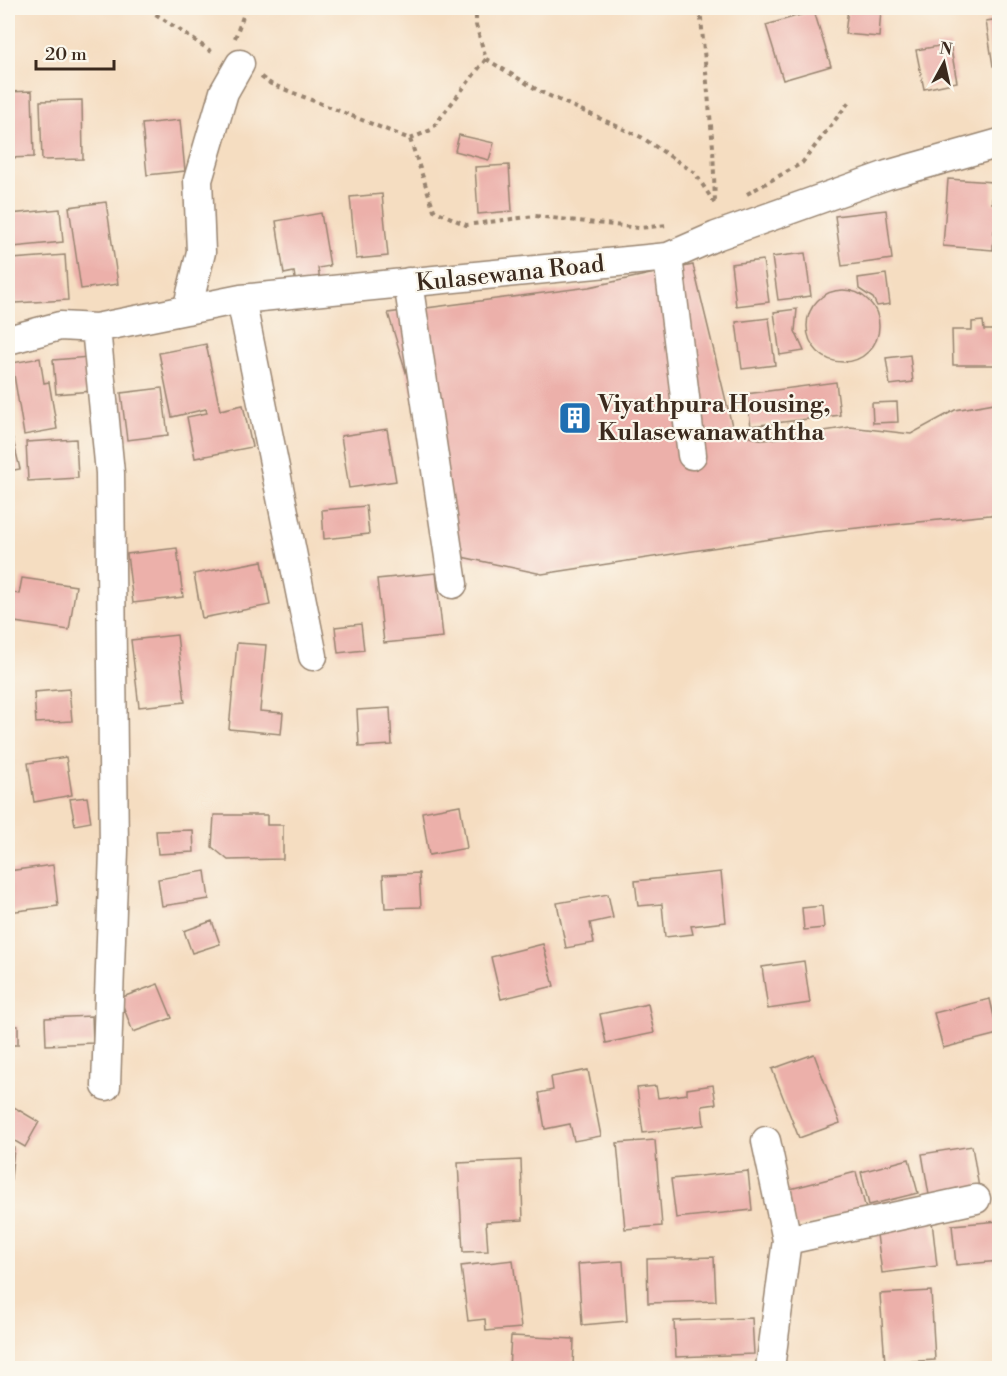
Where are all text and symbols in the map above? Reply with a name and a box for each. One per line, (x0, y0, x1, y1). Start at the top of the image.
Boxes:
scale bar (36, 33, 114, 71)
north arrow (914, 33, 974, 93)
text: N (938, 38, 954, 60)
text: 20 m (45, 43, 87, 66)
street label: Kulasewana Road (414, 249, 606, 299)
place label: Viyathpura Housing, Kulasewanawaththa (597, 390, 831, 448)
building icon: Viyathpura Housing, Kulasewanawaththa (557, 400, 593, 436)

